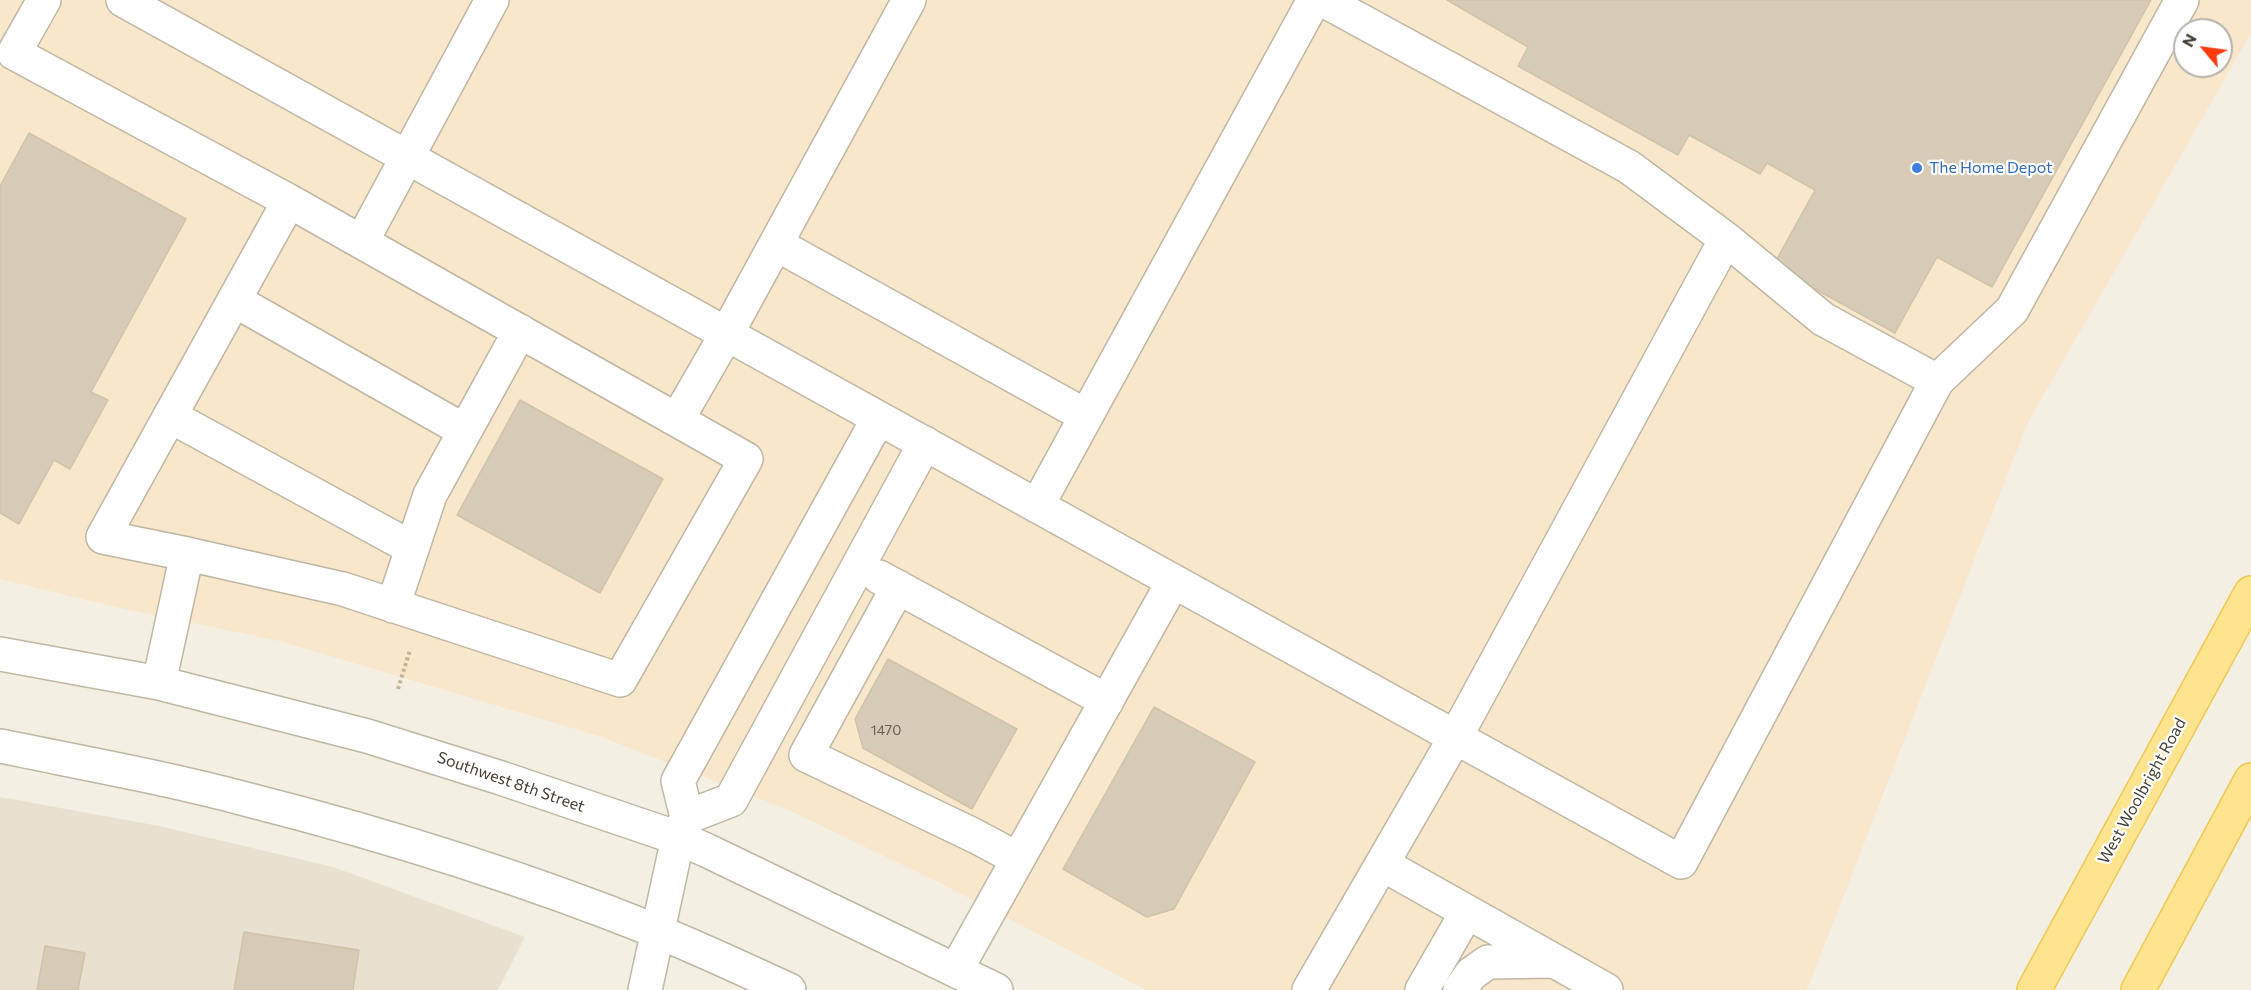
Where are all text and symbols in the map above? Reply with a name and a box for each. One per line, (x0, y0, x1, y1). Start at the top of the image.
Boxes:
north arrow (2173, 18, 2233, 78)
text: N (2177, 30, 2200, 50)
place label: The Home Depot (1929, 158, 2053, 178)
marker: The Home Depot (1910, 161, 1924, 175)
street label: West Woolbright Road (2094, 715, 2190, 867)
house number: 1470 (871, 722, 901, 738)
street label: Southwest 8th Street (435, 748, 587, 816)

